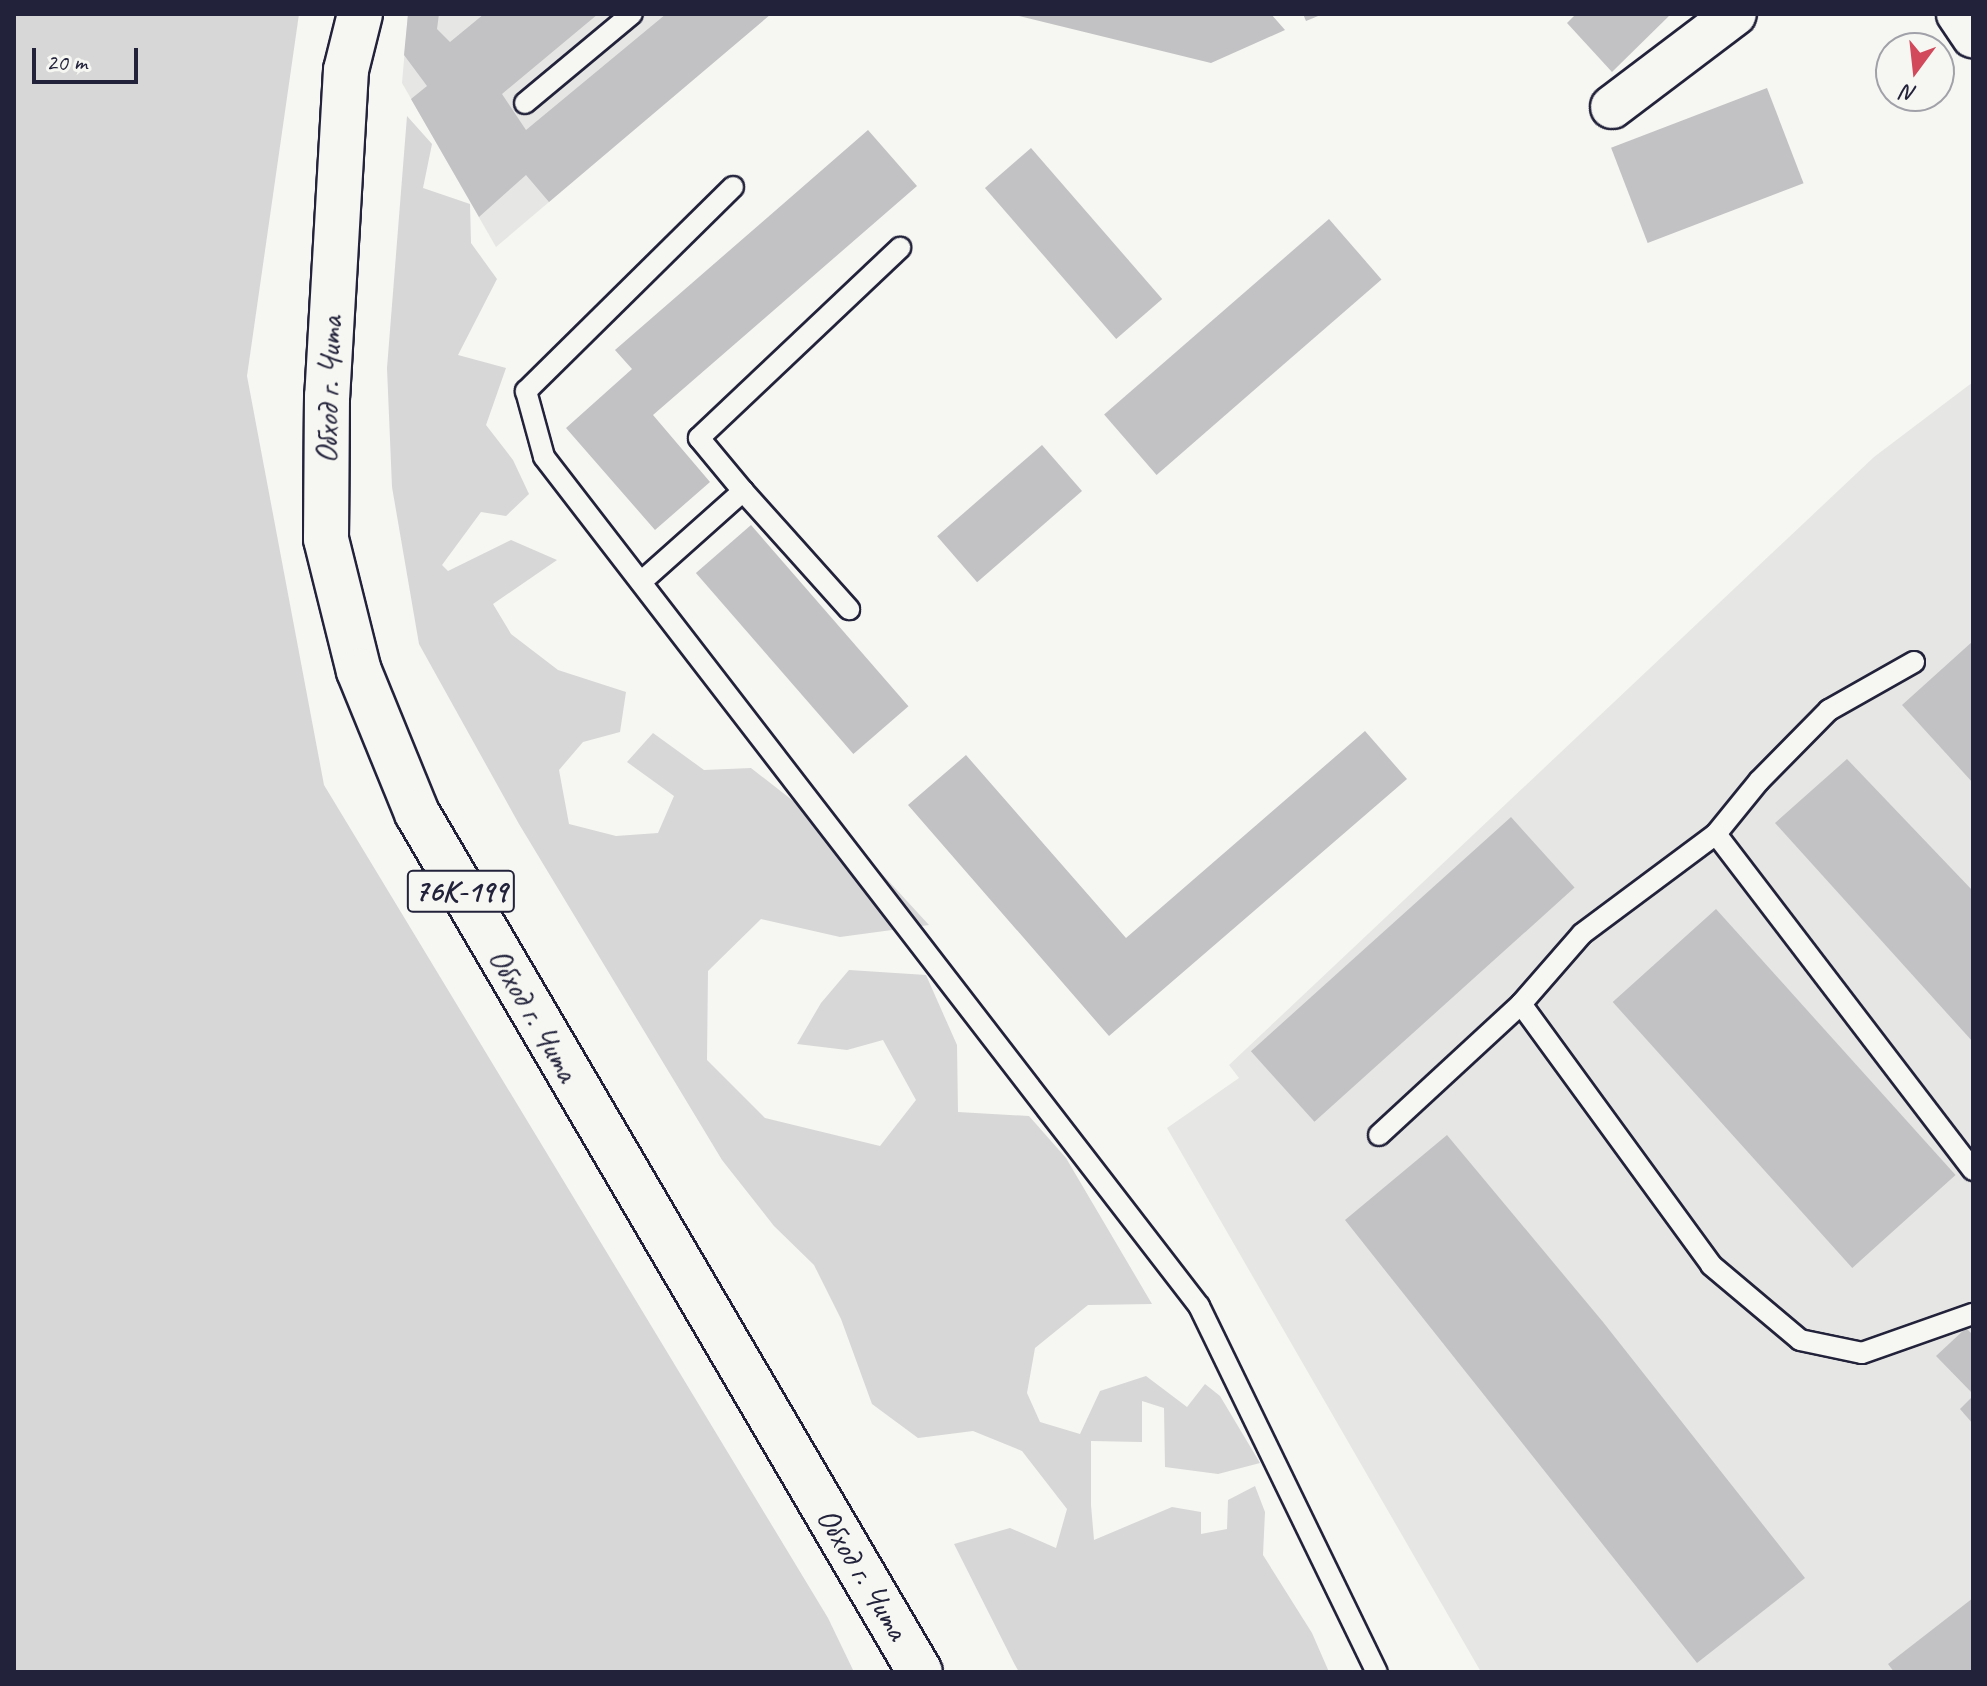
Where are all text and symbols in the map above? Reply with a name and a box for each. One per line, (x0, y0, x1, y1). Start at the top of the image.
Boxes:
scale bar (36, 32, 142, 82)
north arrow (1875, 32, 1955, 112)
text: 20 m (46, 47, 87, 77)
text: N (1899, 78, 1920, 109)
street label: Обход г. Чита (307, 316, 351, 464)
road number: 76К-199 (405, 865, 517, 917)
street label: Обход г. Чита (480, 942, 586, 1088)
street label: Обход г. Чита (808, 1501, 916, 1647)

